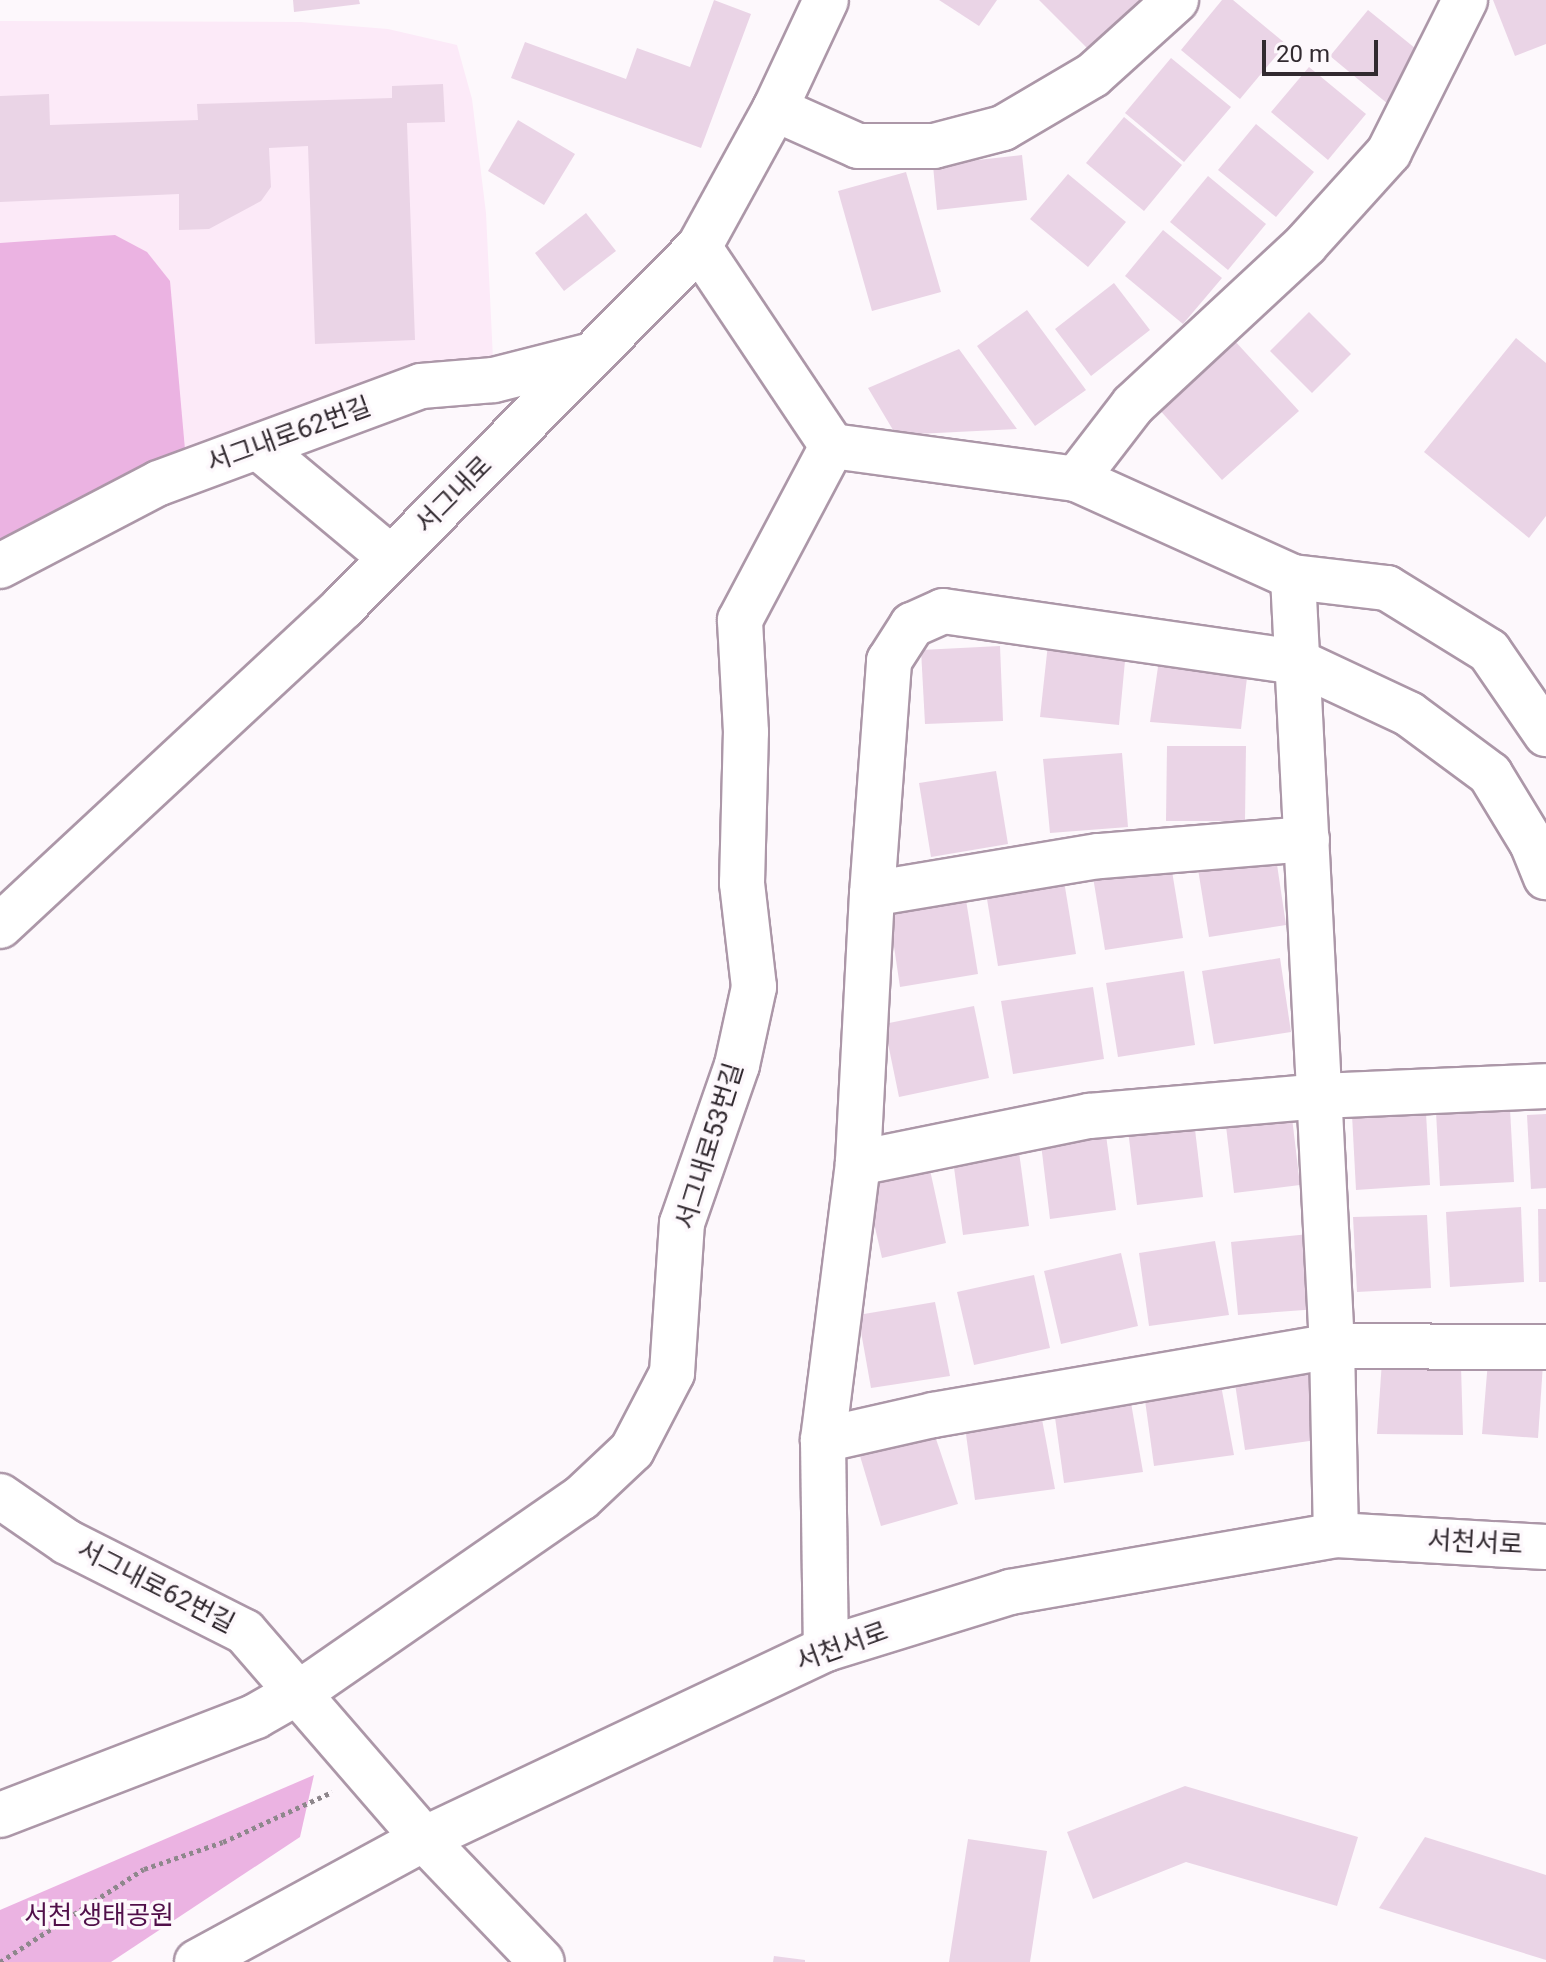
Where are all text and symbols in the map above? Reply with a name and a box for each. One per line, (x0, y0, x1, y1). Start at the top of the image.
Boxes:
scale bar (1266, 24, 1382, 74)
text: 20 m (1276, 40, 1330, 68)
street label: 서그내로62번길 (203, 391, 375, 479)
street label: 서그내로 (409, 450, 499, 540)
street label: 서그내로53번길 (670, 1059, 750, 1233)
street label: 서천서로 (1426, 1525, 1524, 1561)
street label: 서그내로62번길 (72, 1534, 240, 1640)
street label: 서천서로 (792, 1616, 892, 1678)
park label: 서천 생태공원 (24, 1900, 174, 1932)

